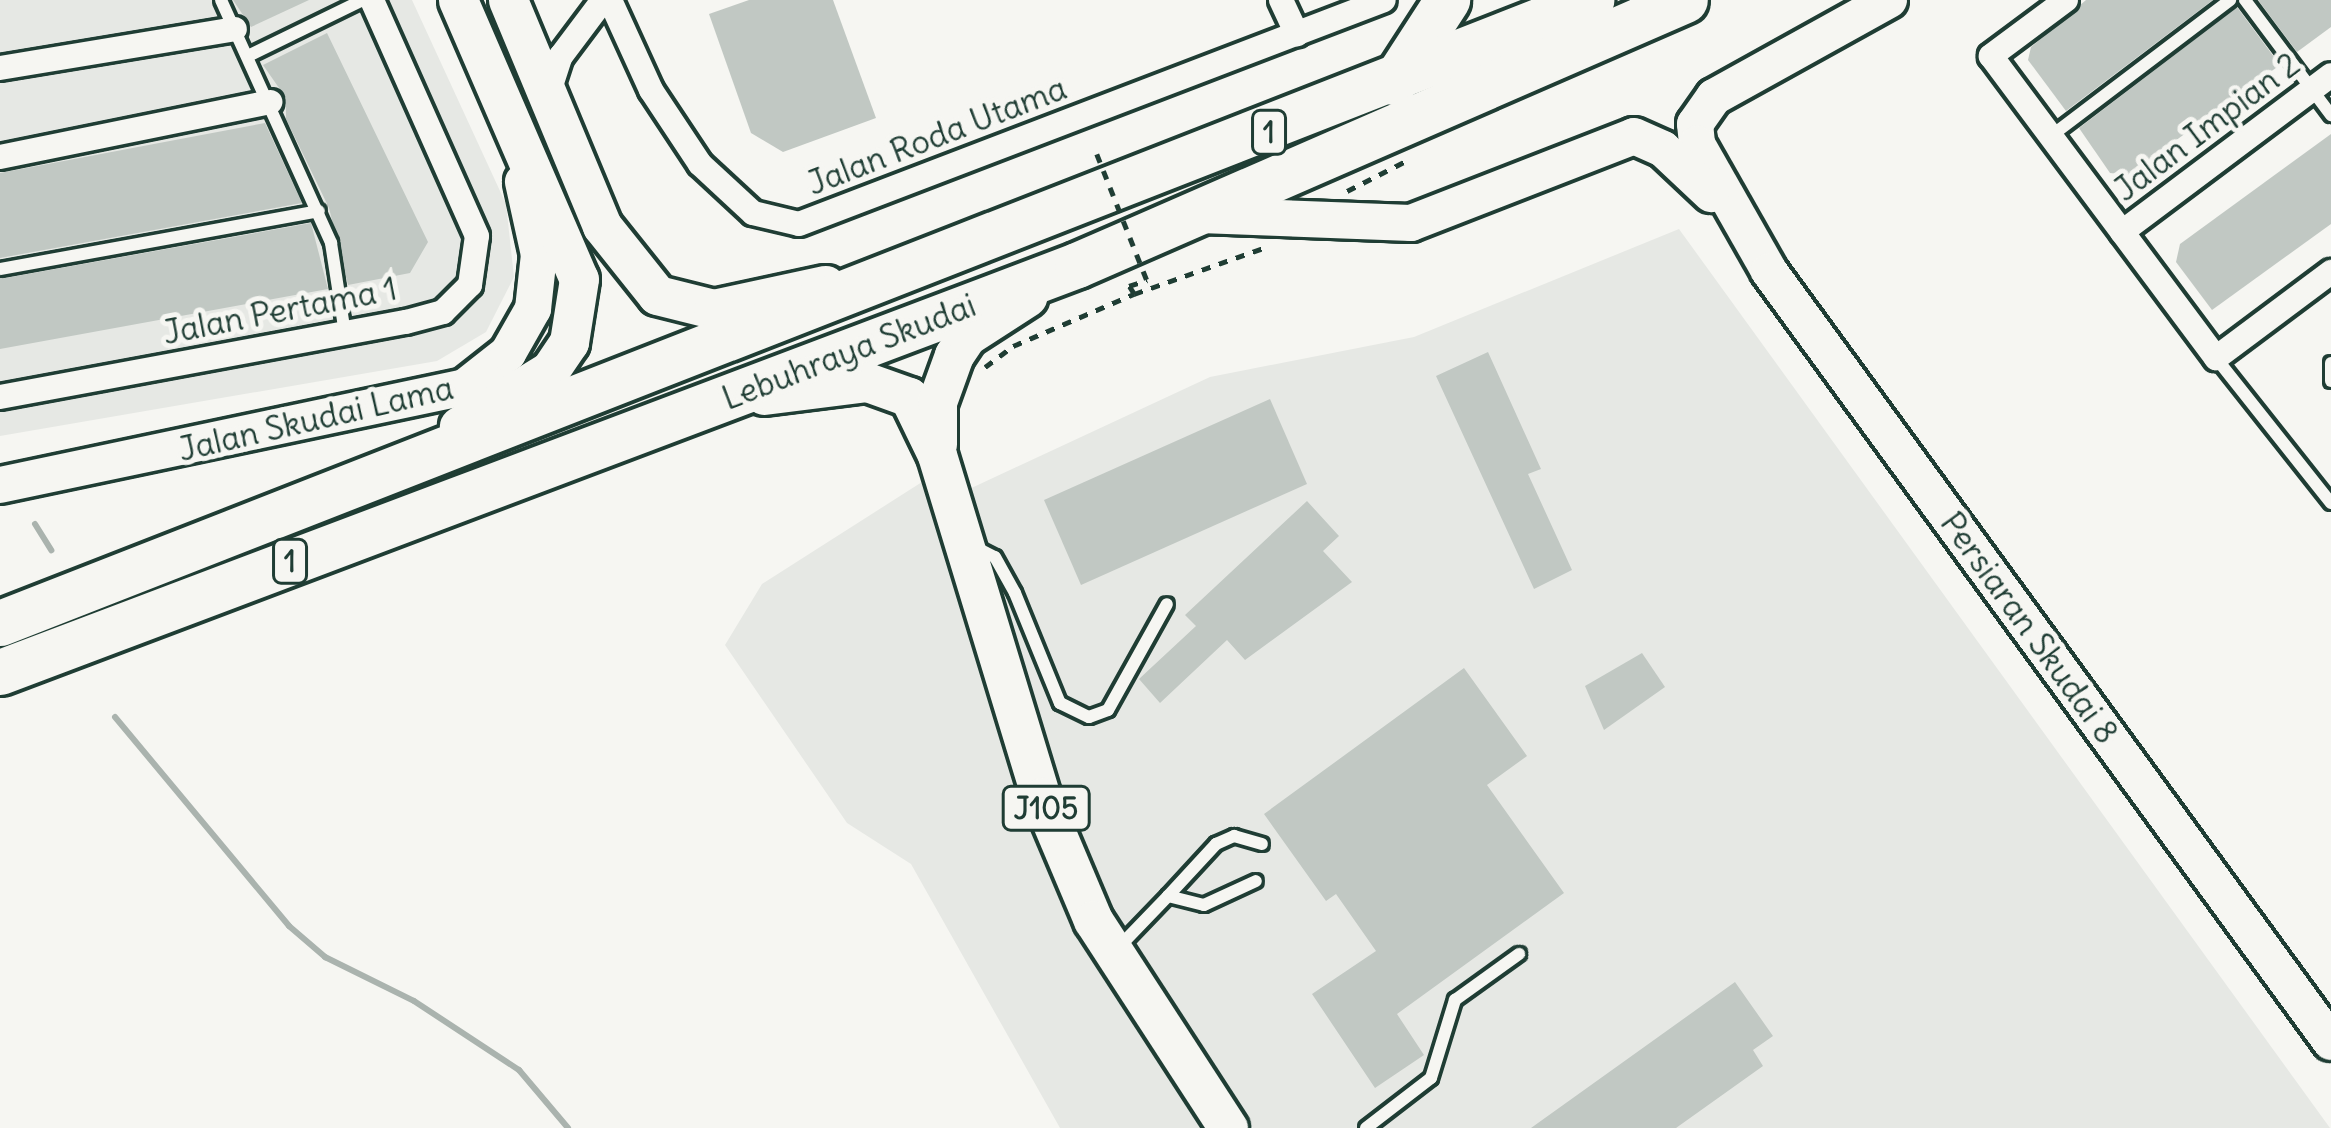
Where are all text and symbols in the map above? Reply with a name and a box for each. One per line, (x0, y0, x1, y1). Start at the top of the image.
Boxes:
street label: Jalan Impian 2 (2106, 44, 2308, 210)
street label: Jalan Roda Utama (802, 68, 1072, 204)
road number: 1 (1251, 108, 1287, 156)
street label: Jalan Pertama 1 (160, 269, 400, 353)
street label: Lebuhraya Skudai (717, 285, 981, 419)
street label: Jalan Skudai Lama (175, 368, 457, 470)
street label: Persiaran Skudai 8 (1932, 504, 2126, 752)
road number: 1 (272, 537, 308, 585)
road number: J105 (1001, 784, 1091, 832)

